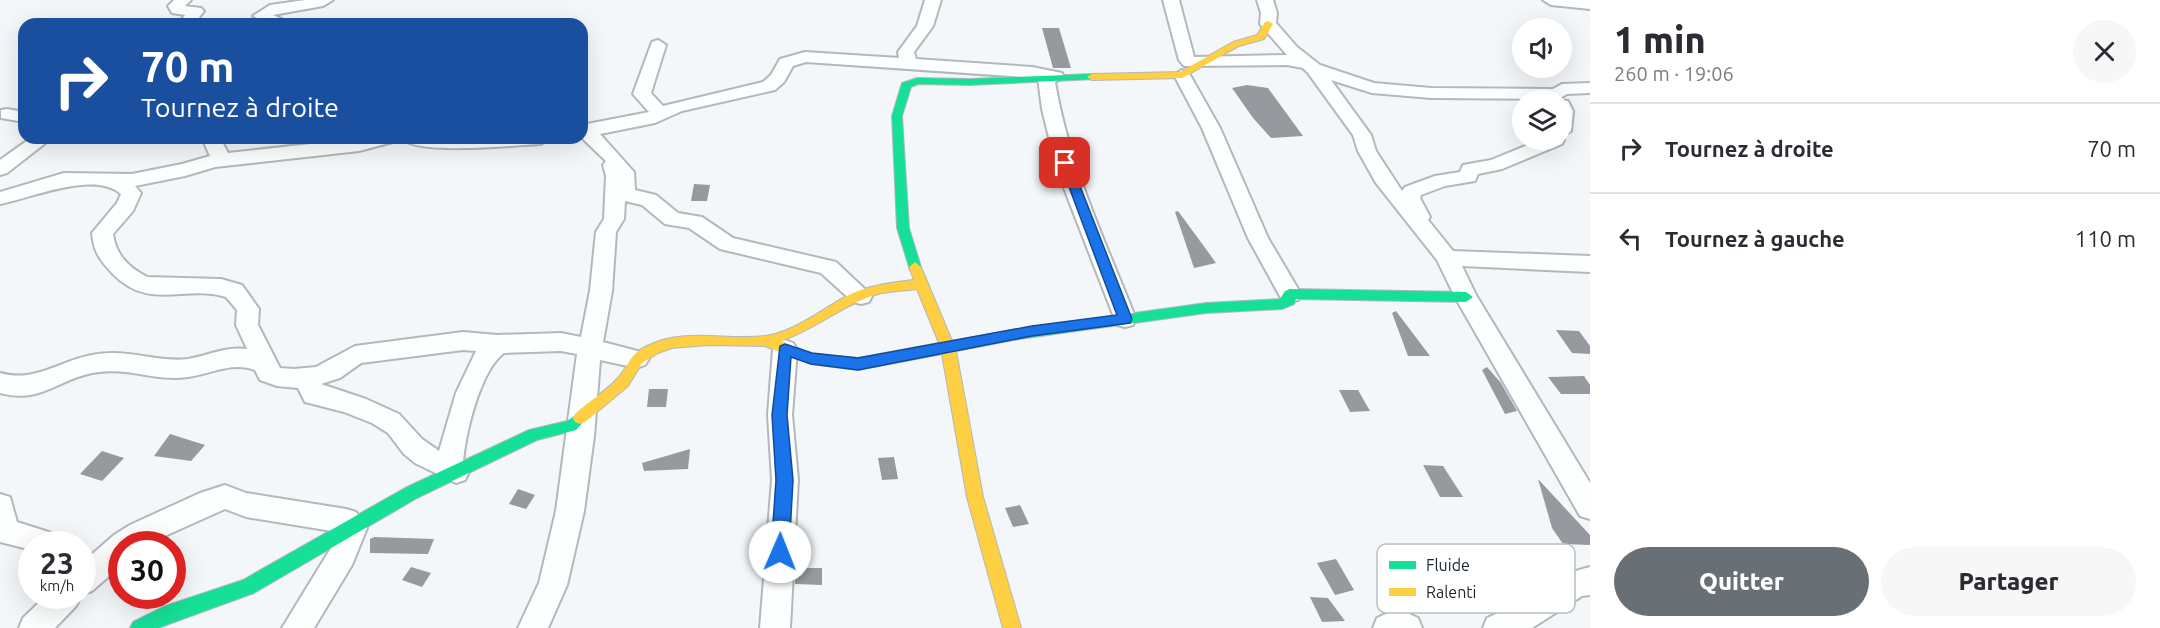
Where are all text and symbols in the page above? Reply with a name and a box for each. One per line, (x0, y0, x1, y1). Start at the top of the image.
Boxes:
map controls (1512, 18, 1572, 150)
button: sound (1512, 18, 1572, 78)
text: 1 min (1614, 19, 1706, 60)
button: close (2073, 20, 2136, 83)
icon: right (42, 42, 120, 120)
text: 70 m (141, 43, 235, 90)
text: 260 m · 19:06 (1614, 62, 1734, 85)
button: layers (1512, 90, 1572, 150)
text: Tournez à droite (141, 92, 339, 122)
icon: right (1614, 132, 1647, 165)
text: Tournez à droite (1665, 136, 1834, 161)
text: 70 m (2087, 136, 2136, 161)
pin (1039, 137, 1090, 188)
icon: arrive (1048, 146, 1081, 179)
icon: left (1614, 222, 1647, 255)
text: Tournez à gauche (1665, 226, 1845, 251)
text: 110 m (2075, 226, 2136, 251)
position arrow (748, 520, 812, 584)
speed limit sign: 30 (108, 531, 186, 609)
legend (1377, 544, 1575, 613)
text: 23 (40, 546, 74, 580)
button: Quitter (1614, 547, 1869, 616)
button: Partager (1881, 547, 2136, 616)
text: Fluide (1426, 556, 1470, 574)
text: km/h (40, 577, 74, 594)
text: Ralenti (1426, 583, 1477, 601)

